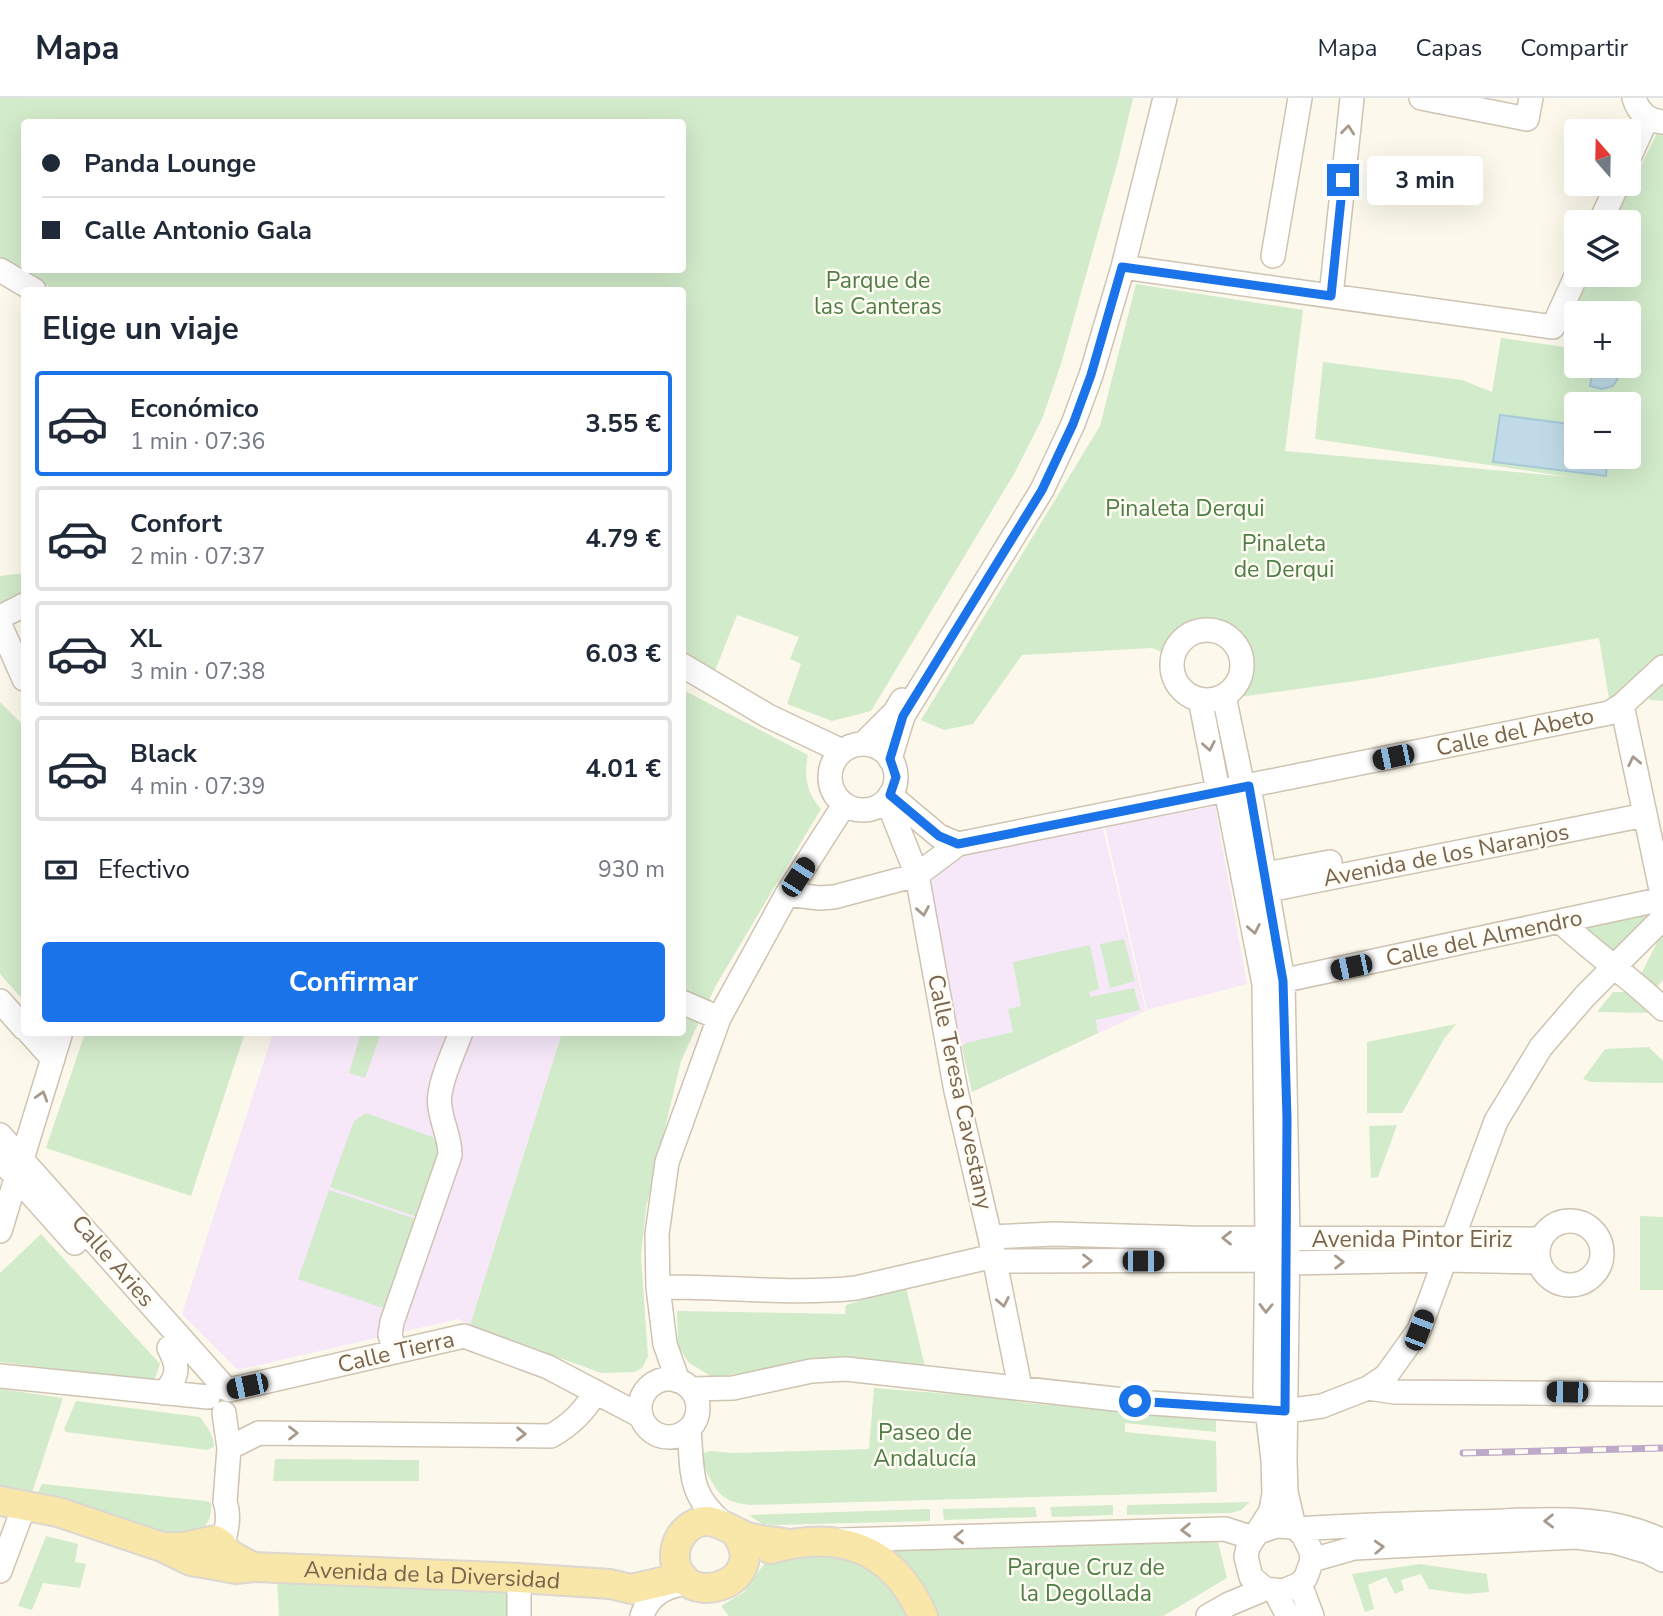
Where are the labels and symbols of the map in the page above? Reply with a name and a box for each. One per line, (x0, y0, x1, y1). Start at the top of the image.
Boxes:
north arrow (1564, 119, 1642, 196)
one-way arrow (1341, 125, 1356, 136)
callout: 3 min (1368, 155, 1483, 204)
route end (1327, 164, 1359, 196)
park label: Parque de las Canteras (814, 265, 942, 322)
park label: Pinaleta Derqui (1105, 493, 1265, 524)
park label: Pinaleta de Derqui (1234, 528, 1334, 585)
street label: Calle del Abeto (1433, 700, 1597, 764)
one-way arrow (1201, 740, 1216, 752)
car (1371, 742, 1416, 772)
one-way arrow (1627, 755, 1642, 767)
street label: Avenida de los Naranjos (1320, 816, 1572, 894)
car (778, 854, 819, 900)
street label: Calle del Almendro (1383, 902, 1585, 974)
one-way arrow (915, 905, 930, 917)
one-way arrow (1246, 923, 1261, 935)
car (1329, 952, 1374, 982)
street label: Calle Teresa Cavestany (920, 971, 1000, 1213)
one-way arrow (33, 1090, 48, 1102)
street label: Calle Aries (64, 1208, 162, 1314)
street label: Avenida Pintor Eiriz (1312, 1224, 1512, 1255)
one-way arrow (1221, 1230, 1232, 1246)
car (1123, 1251, 1165, 1272)
one-way arrow (1083, 1253, 1093, 1269)
one-way arrow (1335, 1254, 1345, 1270)
one-way arrow (994, 1296, 1009, 1308)
one-way arrow (1258, 1304, 1274, 1314)
car (1402, 1307, 1437, 1353)
street label: Calle Tierra (335, 1324, 457, 1380)
car (225, 1371, 270, 1401)
car (1546, 1381, 1589, 1403)
route start (1119, 1385, 1151, 1417)
park label: Paseo de Andalucía (873, 1417, 977, 1474)
one-way arrow (289, 1425, 299, 1441)
one-way arrow (516, 1426, 527, 1442)
one-way arrow (1543, 1513, 1554, 1528)
one-way arrow (1181, 1522, 1191, 1538)
one-way arrow (953, 1529, 964, 1544)
one-way arrow (1374, 1540, 1385, 1555)
park label: Parque Cruz de la Degollada (1007, 1552, 1165, 1609)
street label: Avenida de la Diversidad (303, 1554, 561, 1596)

